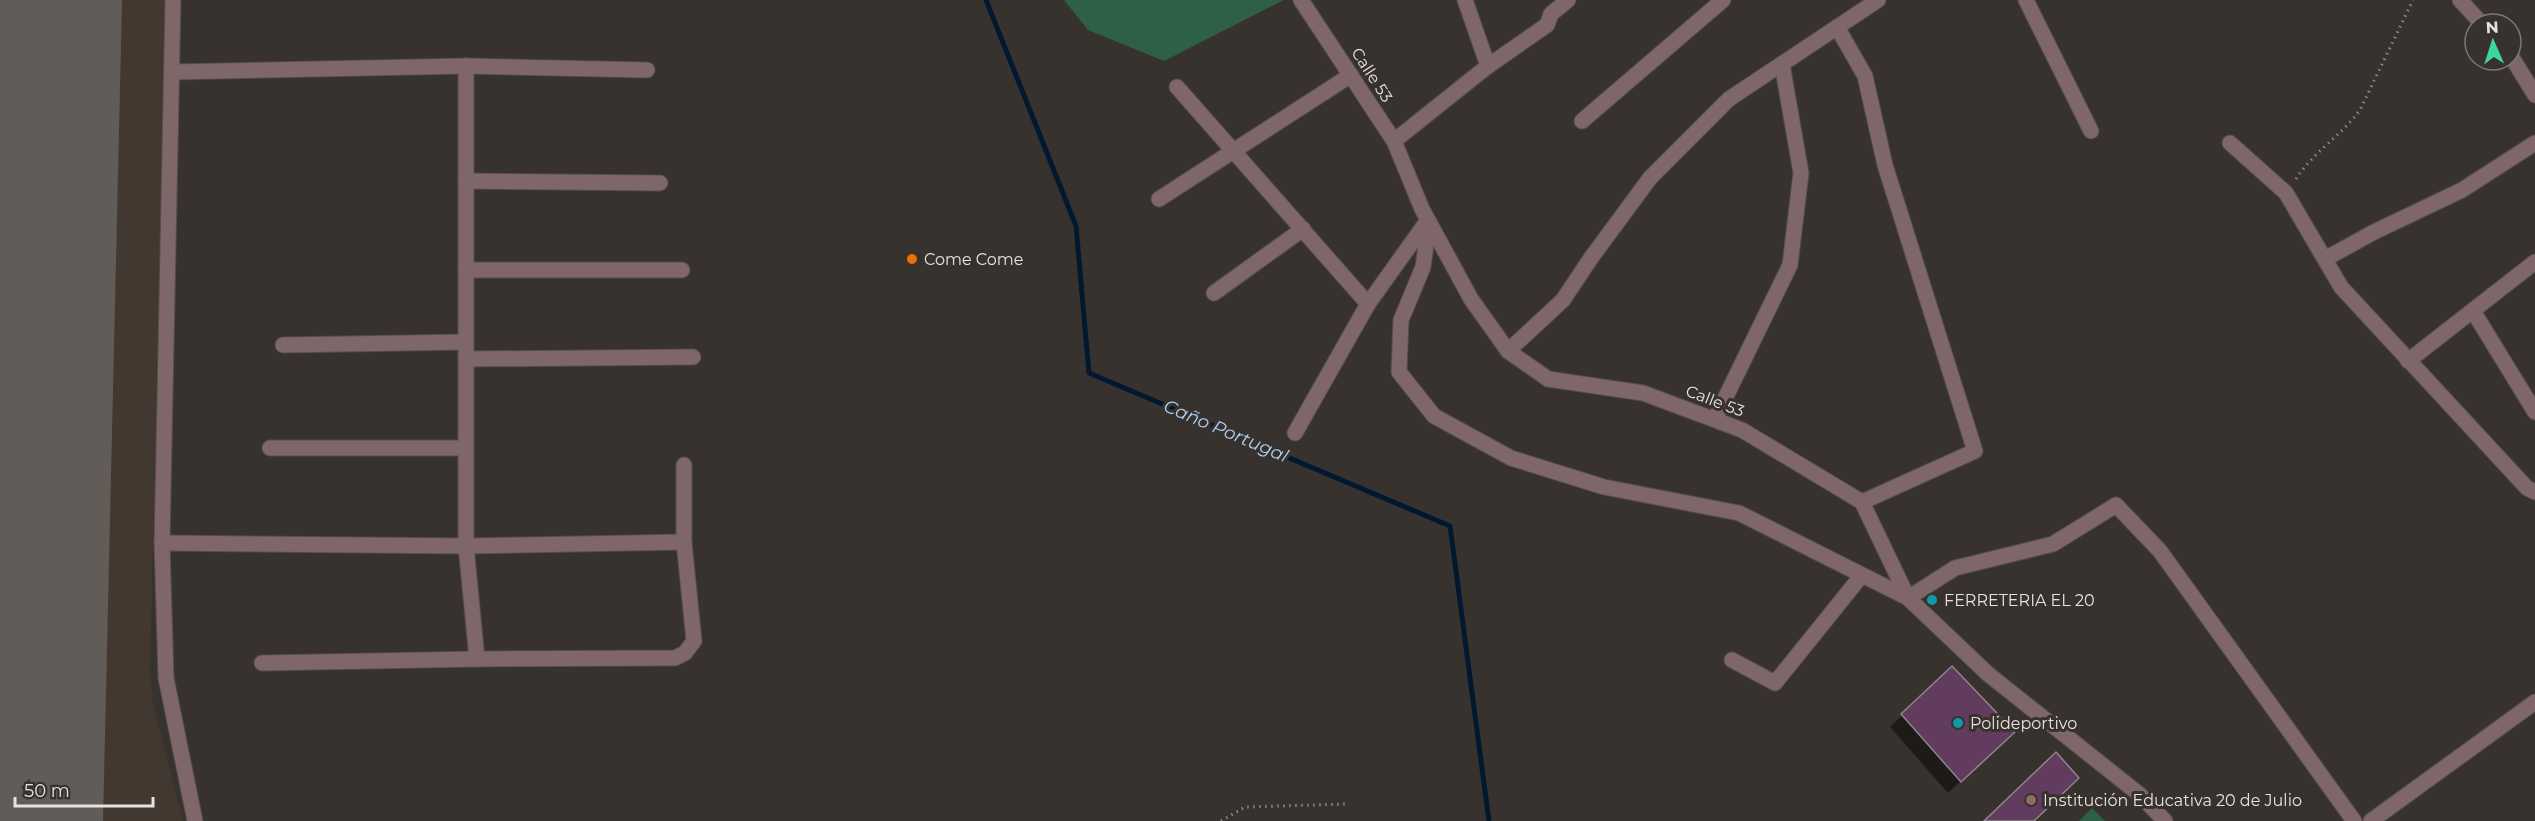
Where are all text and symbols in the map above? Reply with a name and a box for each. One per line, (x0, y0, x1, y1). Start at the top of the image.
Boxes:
north arrow (2463, 12, 2523, 72)
text: N (2485, 18, 2499, 37)
street label: Calle 53 (1347, 44, 1397, 106)
place label: Come Come (924, 250, 1024, 269)
marker: Come Come (905, 252, 919, 266)
street label: Calle 53 (1683, 381, 1747, 421)
water label: Caño Portugal (1160, 395, 1292, 467)
place label: FERRETERIA EL 20 (1944, 591, 2095, 610)
marker: FERRETERIA EL 20 (1925, 593, 1939, 607)
place label: Polideportivo (1970, 714, 2077, 733)
marker: Polideportivo (1951, 716, 1965, 730)
scale bar (15, 770, 153, 808)
text: 50 m (24, 780, 70, 802)
place label: Institución Educativa 20 de Julio (2043, 791, 2302, 810)
marker: Institución Educativa 20 de Julio (2024, 793, 2038, 807)

